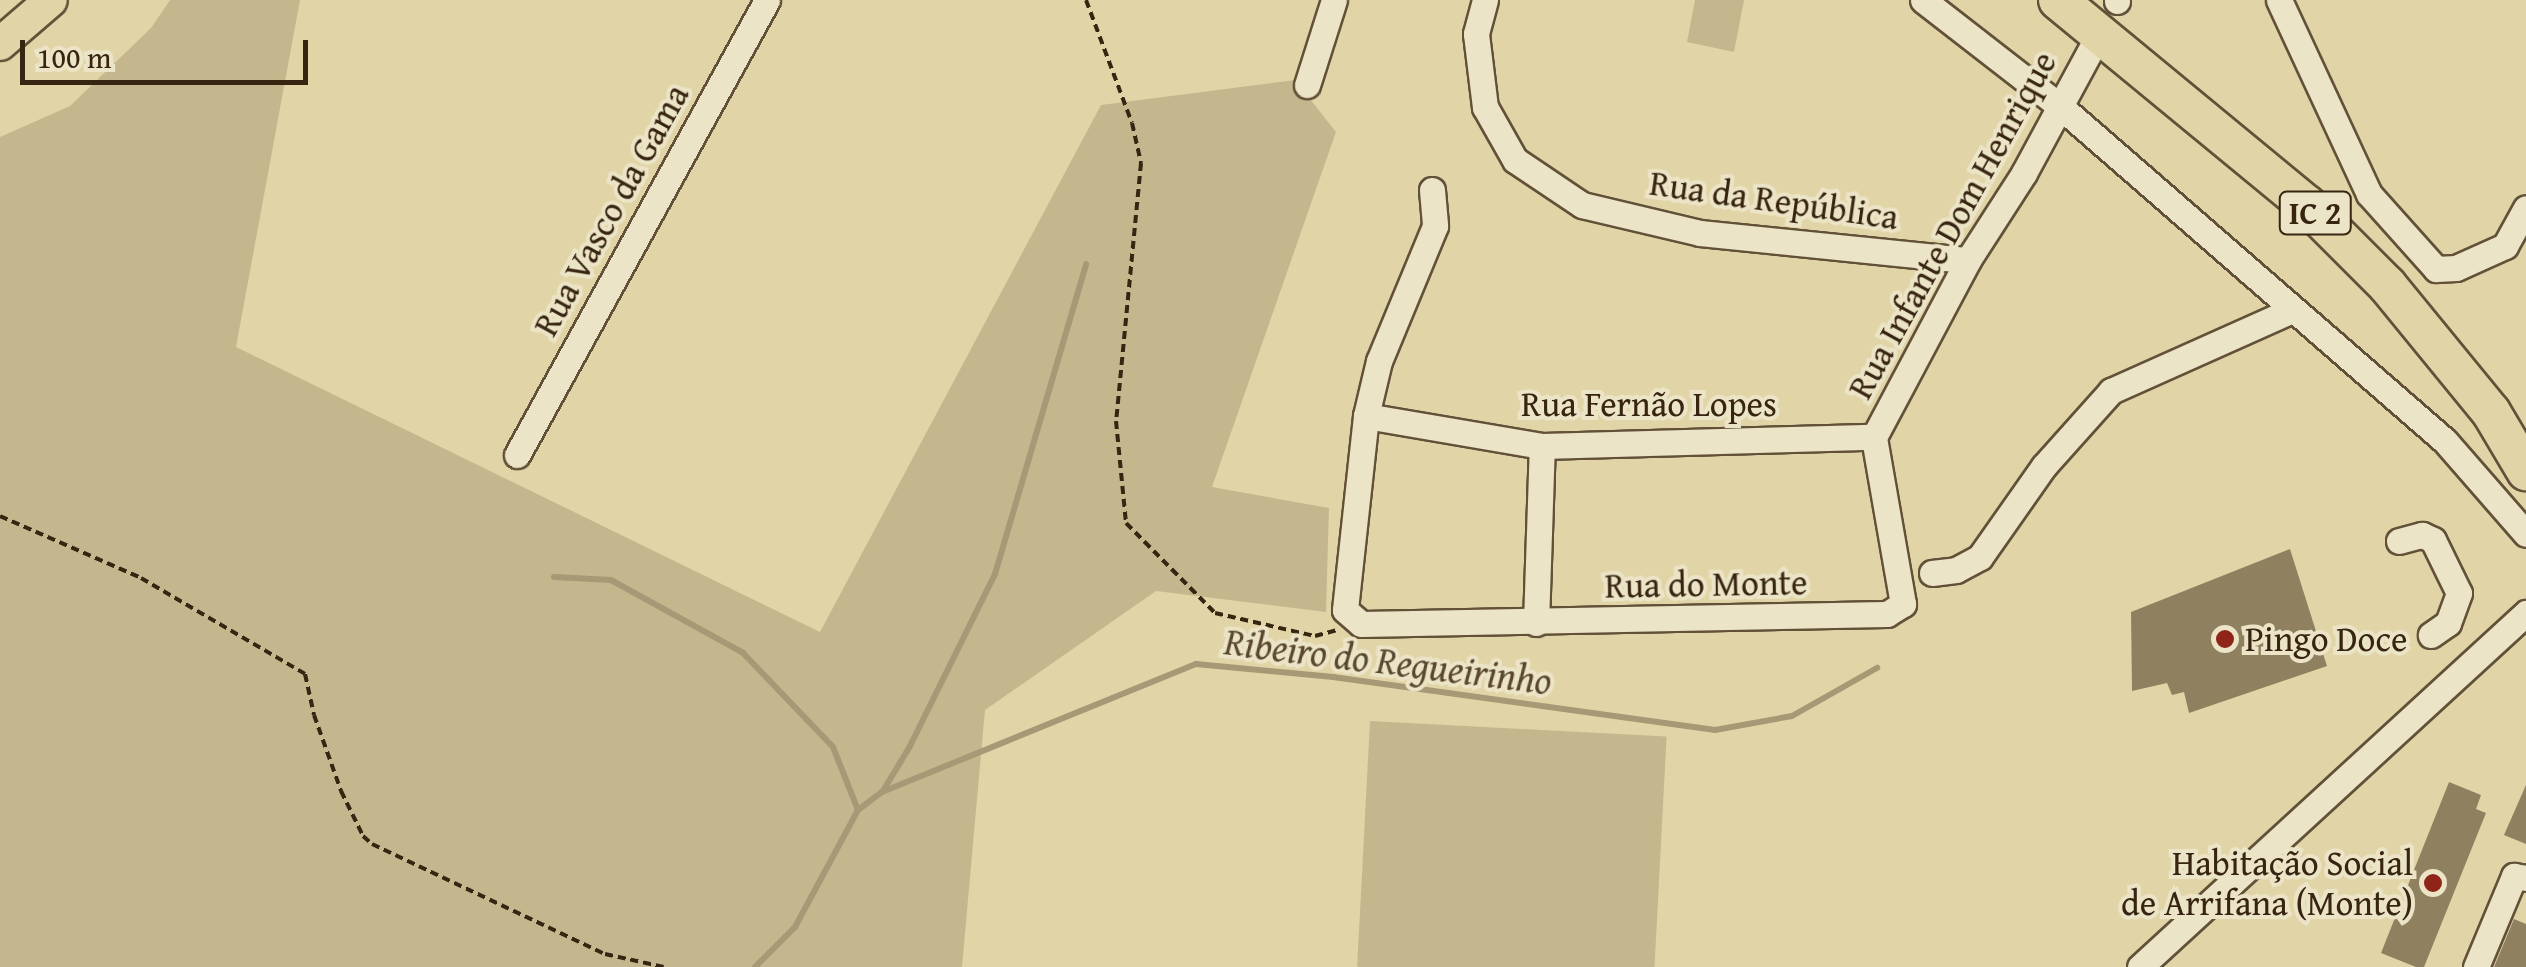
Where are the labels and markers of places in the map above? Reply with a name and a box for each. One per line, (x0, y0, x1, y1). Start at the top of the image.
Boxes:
place label: Pingo Doce (2245, 618, 2407, 660)
marker: Pingo Doce (2214, 628, 2236, 650)
place label: Habitação Social de Arrifana (Monte) (2121, 842, 2413, 924)
marker: Habitação Social de Arrifana (Monte) (2422, 872, 2444, 894)

